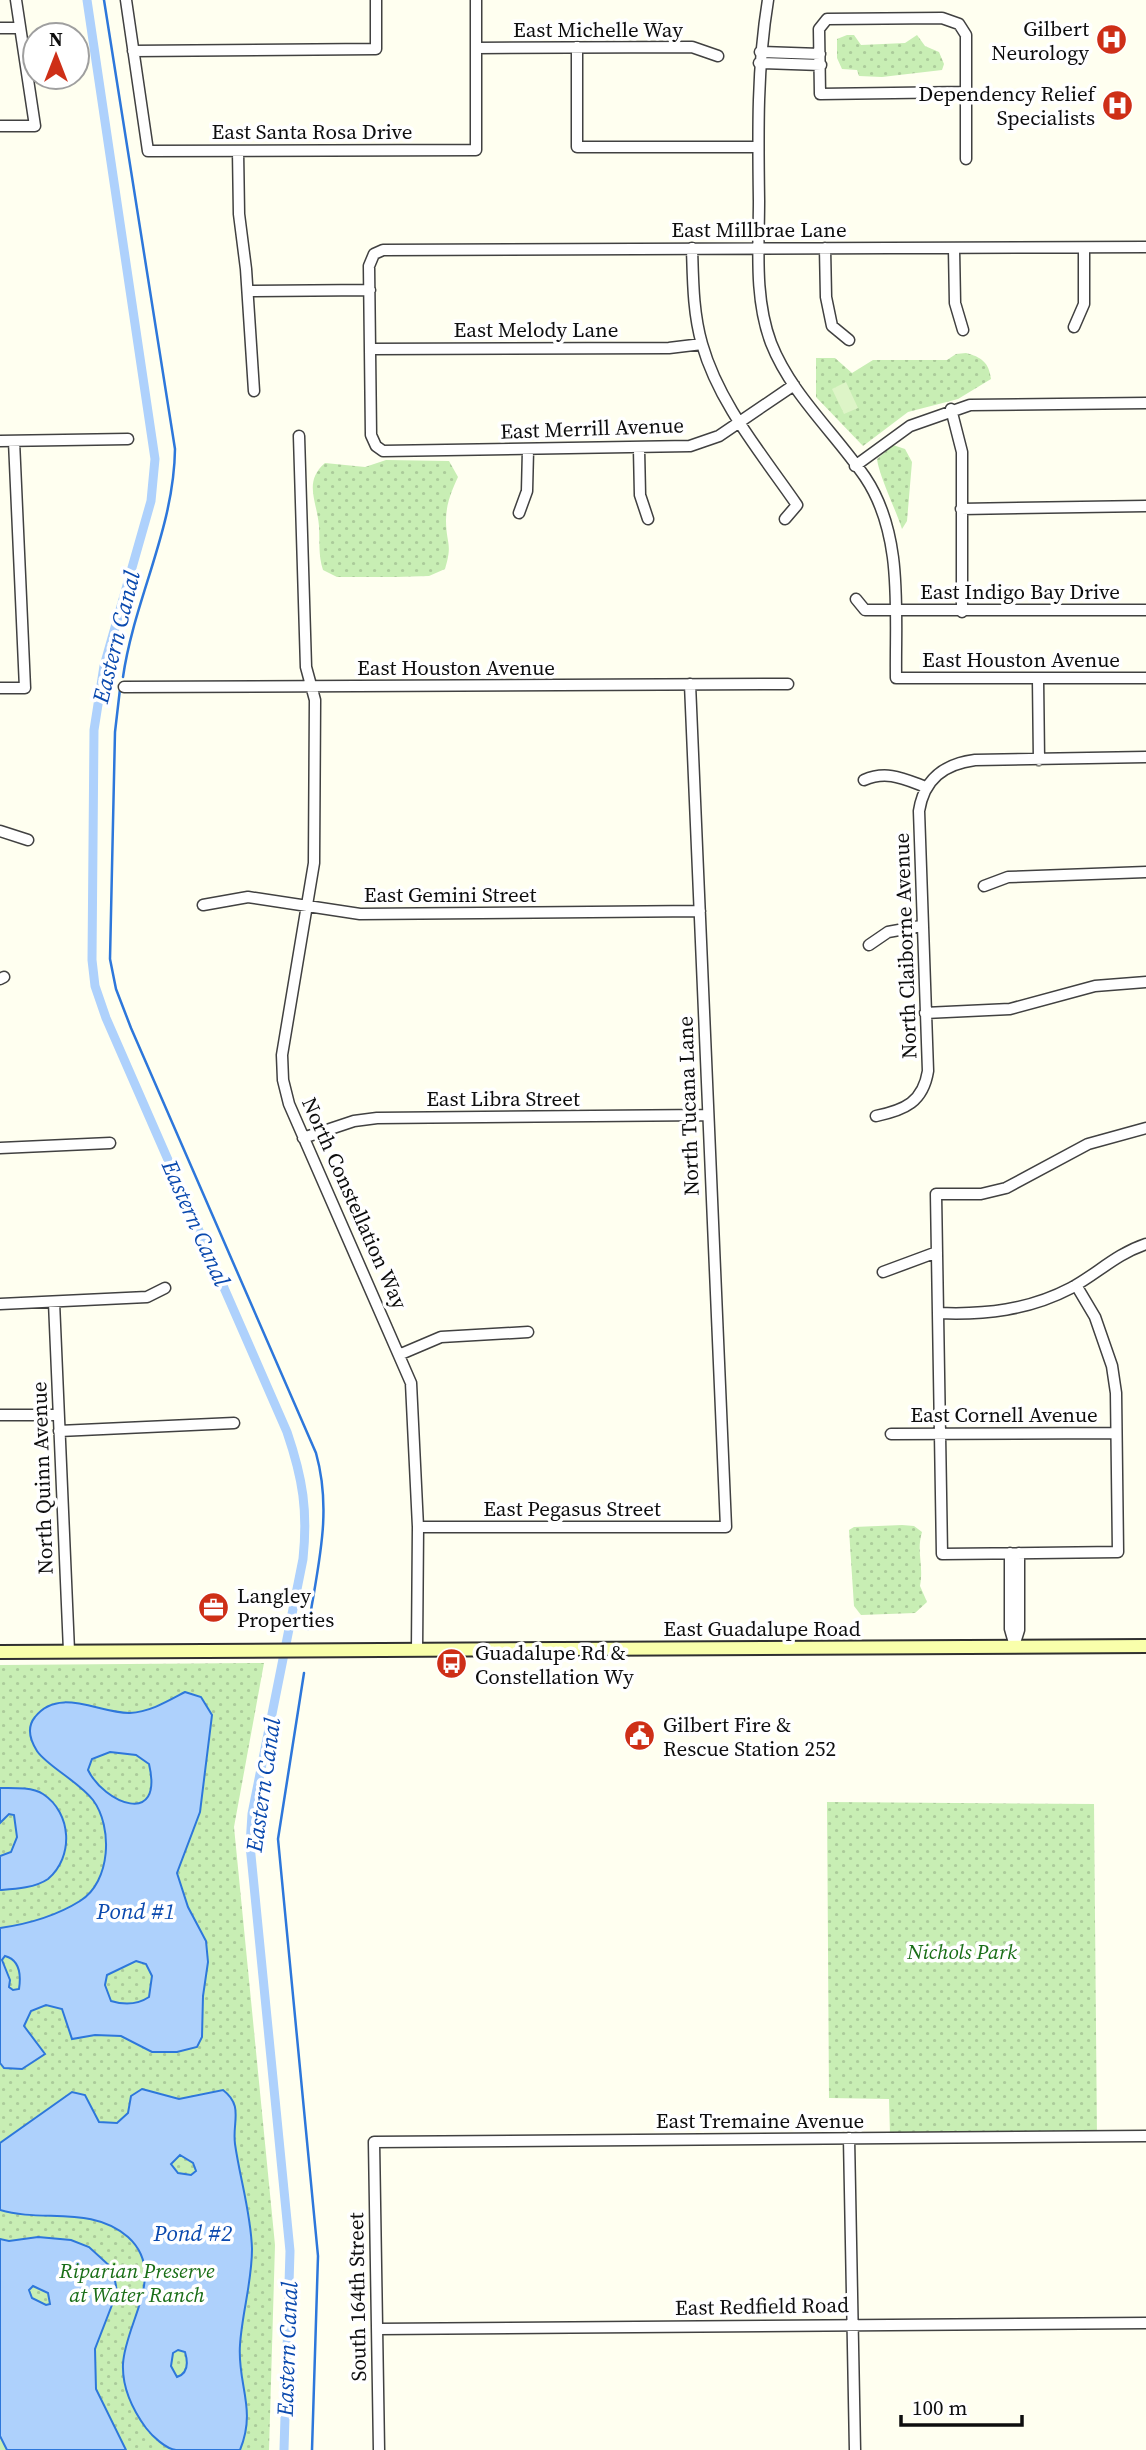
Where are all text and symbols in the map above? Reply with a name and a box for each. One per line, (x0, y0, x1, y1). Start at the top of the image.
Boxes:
place label: Gilbert Neurology (991, 14, 1089, 67)
street label: East Michelle Way (513, 15, 683, 44)
north arrow (21, 21, 91, 91)
hospital icon: Gilbert Neurology (1095, 23, 1129, 57)
text: N (49, 26, 63, 52)
place label: Dependency Relief Specialists (918, 79, 1097, 132)
hospital icon: Dependency Relief Specialists (1101, 88, 1135, 122)
street label: East Santa Rosa Drive (212, 117, 412, 146)
street label: East Millbrae Lane (671, 215, 847, 244)
street label: East Melody Lane (454, 315, 618, 344)
street label: East Merrill Avenue (500, 410, 684, 446)
water label: Eastern Canal (84, 567, 148, 707)
street label: East Indigo Bay Drive (920, 577, 1120, 606)
street label: East Houston Avenue (922, 645, 1120, 674)
street label: East Houston Avenue (357, 653, 555, 682)
street label: North Claiborne Avenue (887, 832, 923, 1060)
street label: East Gemini Street (364, 880, 536, 909)
street label: North Tucana Lane (670, 1016, 706, 1196)
street label: East Libra Street (426, 1084, 580, 1113)
street label: North Constellation Way (295, 1093, 415, 1314)
water label: Eastern Canal (153, 1154, 238, 1292)
street label: North Quinn Avenue (24, 1381, 60, 1575)
street label: East Cornell Avenue (910, 1400, 1098, 1429)
street label: East Pegasus Street (483, 1494, 661, 1523)
place label: Langley Properties (237, 1581, 334, 1634)
office icon: Langley Properties (197, 1590, 231, 1624)
street label: East Guadalupe Road (663, 1614, 861, 1643)
place label: Guadalupe Rd & Constellation Wy (475, 1638, 634, 1691)
bus stop icon: Guadalupe Rd & Constellation Wy (435, 1647, 469, 1681)
place label: Gilbert Fire & Rescue Station 252 (663, 1710, 836, 1763)
water label: Eastern Canal (238, 1715, 288, 1855)
public building icon: Gilbert Fire & Rescue Station 252 (623, 1719, 657, 1753)
water label: Pond #1 (95, 1895, 176, 1927)
park label: Nichols Park (906, 1937, 1017, 1966)
street label: East Tremaine Avenue (656, 2106, 864, 2135)
street label: South 164th Street (341, 2212, 373, 2382)
water label: Pond #2 (152, 2217, 233, 2249)
park label: Riparian Preserve at Water Ranch (58, 2256, 215, 2309)
water label: Eastern Canal (269, 2280, 305, 2418)
street label: East Redfield Road (675, 2290, 849, 2322)
scale bar (901, 2384, 1022, 2428)
text: 100 m (912, 2393, 967, 2422)

